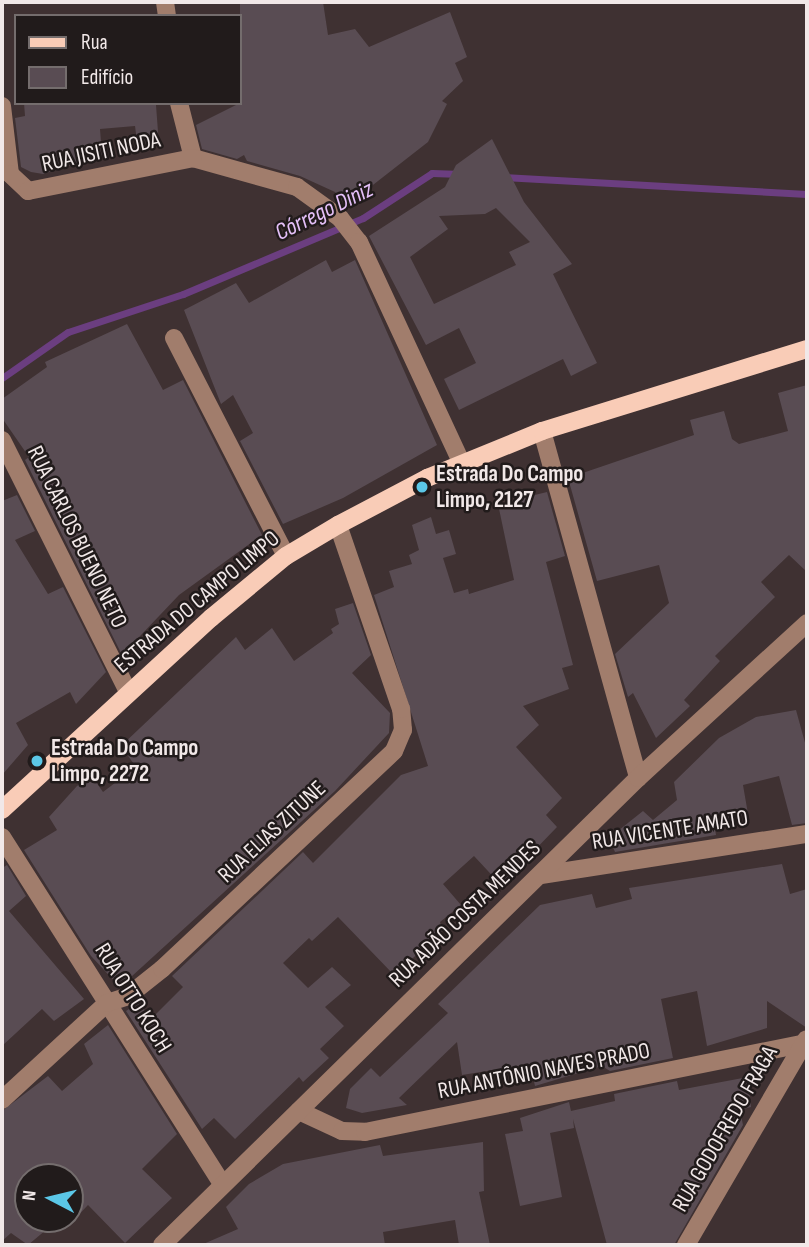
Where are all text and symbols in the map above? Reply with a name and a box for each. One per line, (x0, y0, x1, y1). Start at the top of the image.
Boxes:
legend (14, 14, 242, 105)
text: Rua (81, 30, 108, 55)
text: Edifício (81, 65, 133, 90)
street label: RUA JISITI NODA (39, 126, 163, 178)
water label: Córrego Diniz (270, 175, 378, 247)
street label: RUA CARLOS BUENO NETO (21, 442, 133, 632)
place label: Estrada Do Campo Limpo, 2127 (436, 460, 583, 514)
marker: Estrada Do Campo Limpo, 2127 (414, 479, 430, 495)
street label: ESTRADA DO CAMPO LIMPO (109, 525, 285, 679)
place label: Estrada Do Campo Limpo, 2272 (51, 734, 198, 788)
marker: Estrada Do Campo Limpo, 2272 (29, 753, 45, 769)
street label: RUA ELIAS ZITUNE (212, 775, 332, 889)
street label: RUA VICENTE AMATO (590, 804, 750, 856)
street label: RUA ADÃO COSTA MENDES (383, 835, 547, 993)
street label: RUA OTTO KOCH (88, 938, 178, 1058)
street label: RUA ANTÔNIO NAVES PRADO (436, 1037, 652, 1105)
street label: RUA GODOFREDO FRAGA (666, 1041, 784, 1217)
north arrow (14, 1163, 84, 1233)
text: N (18, 1189, 42, 1202)

